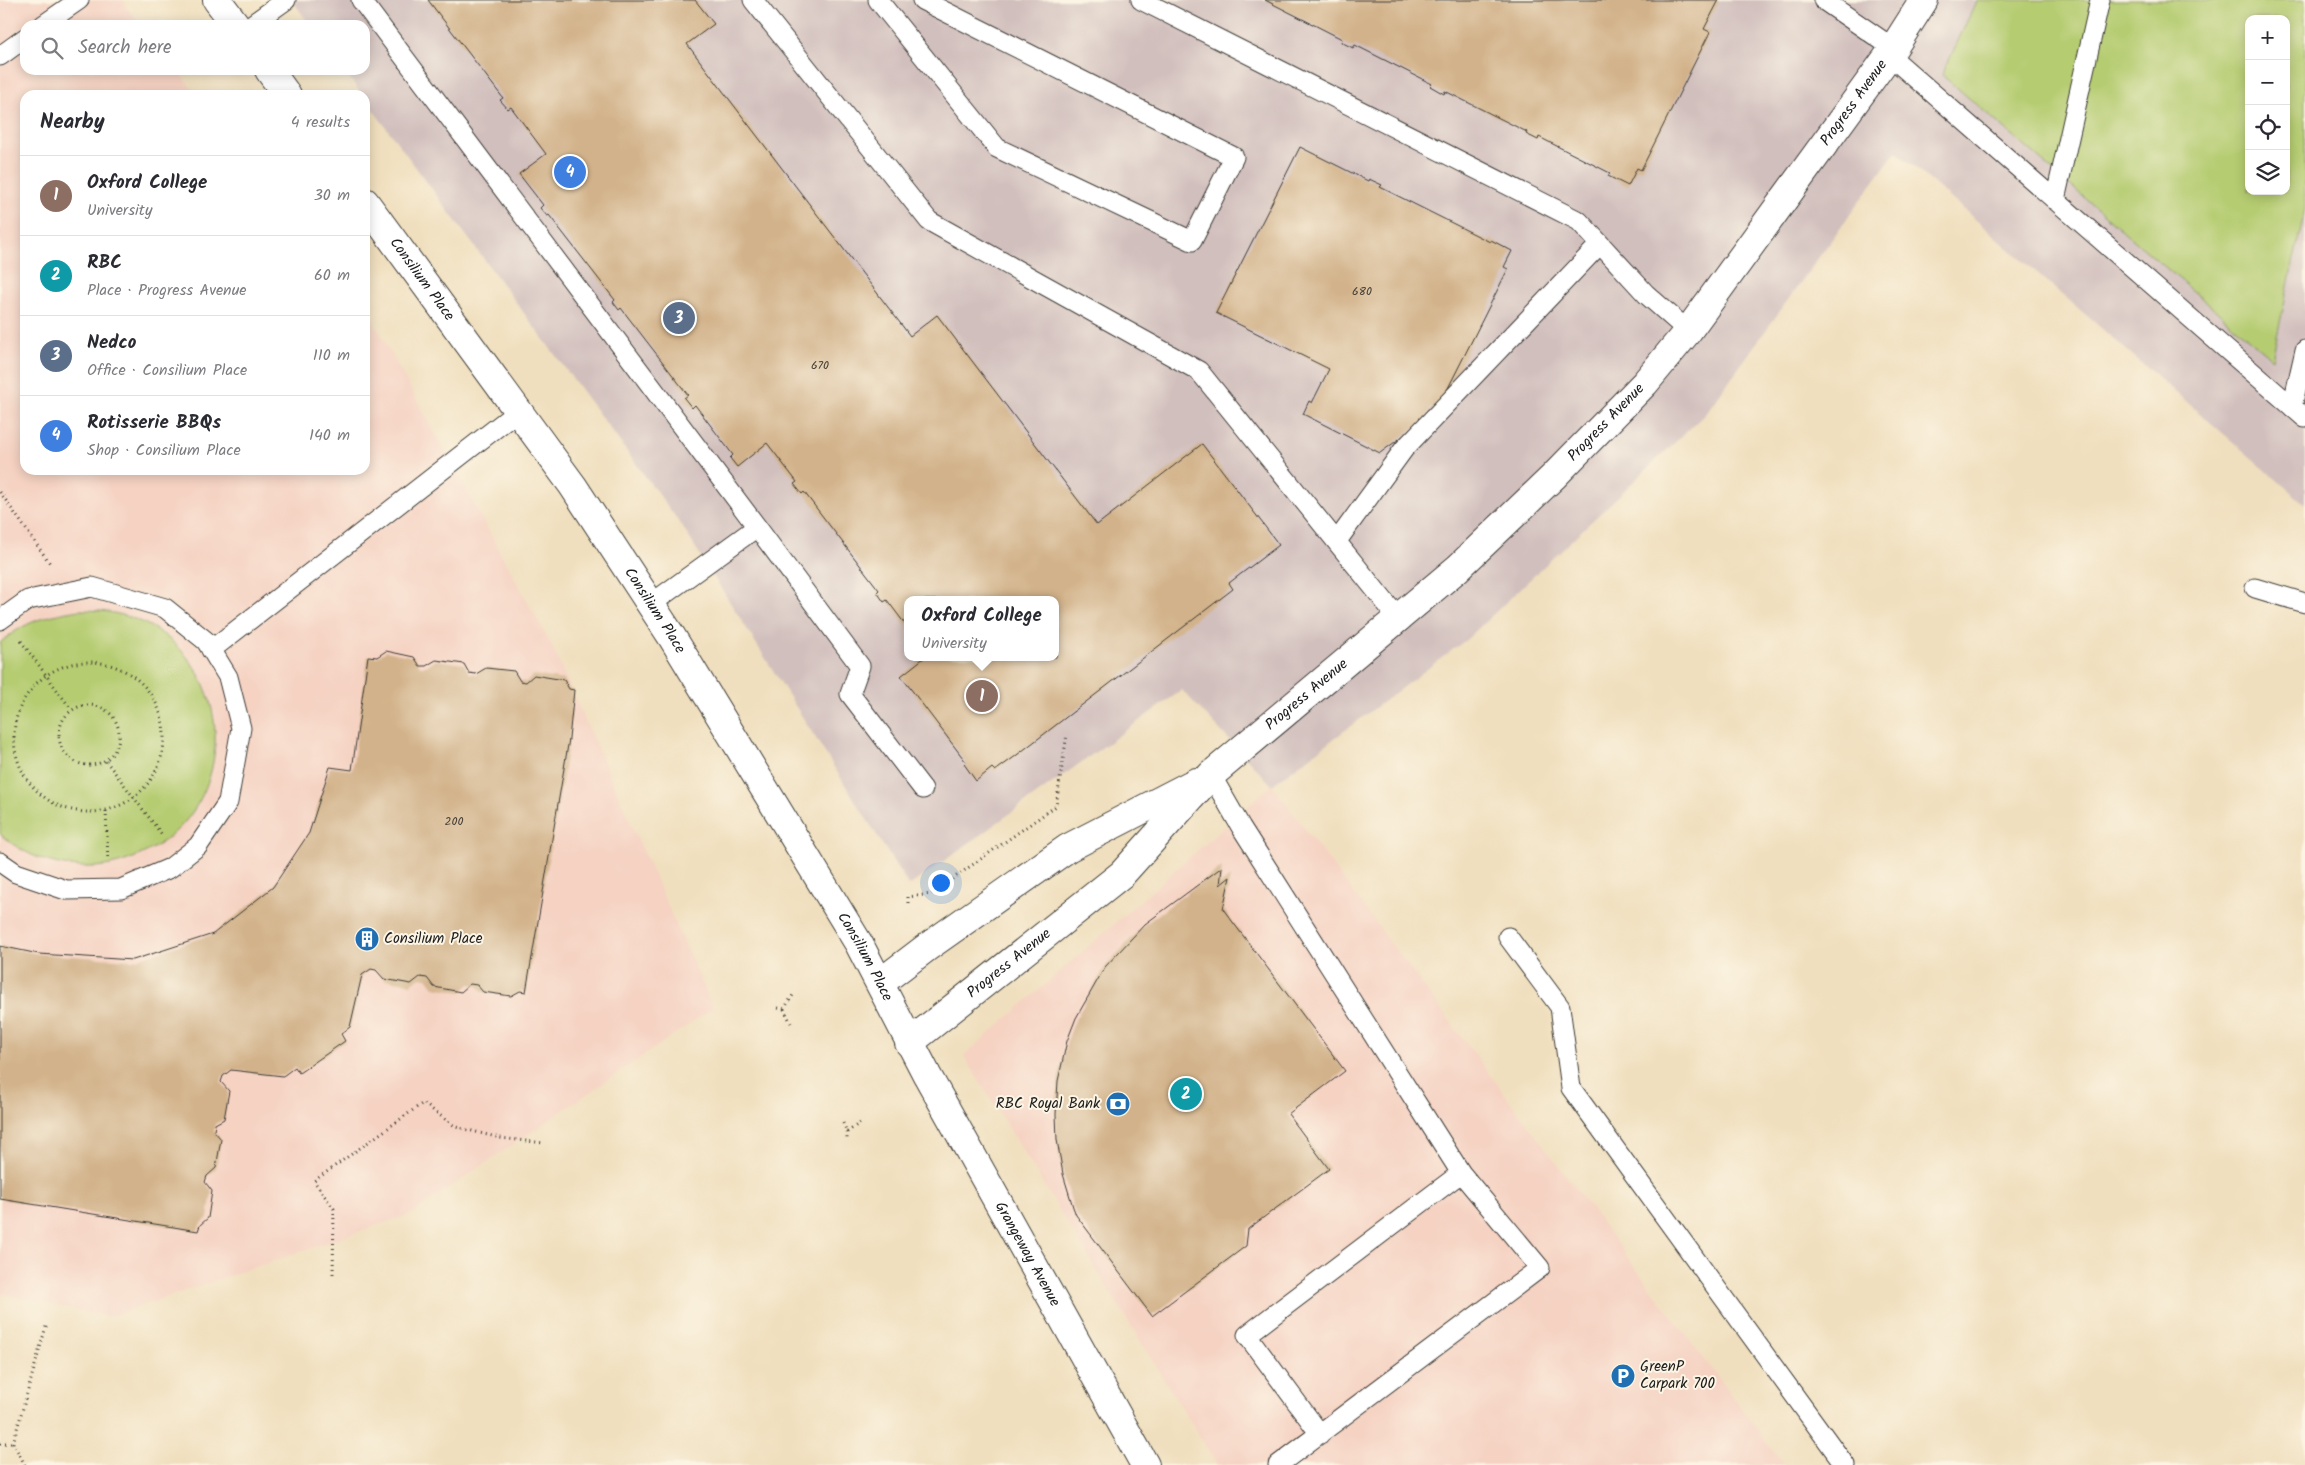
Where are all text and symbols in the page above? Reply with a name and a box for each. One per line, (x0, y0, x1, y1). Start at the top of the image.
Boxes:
map controls (2245, 15, 2290, 195)
button: + (2245, 15, 2290, 60)
search box (20, 20, 370, 75)
text: Search here (78, 33, 172, 63)
icon: search (38, 34, 66, 62)
street label: Progress Avenue (1814, 55, 1894, 151)
button: − (2245, 60, 2290, 105)
button: locate (2245, 105, 2290, 150)
text: Nearby (40, 106, 105, 139)
text: 4 results (291, 110, 350, 135)
button: layers (2245, 150, 2290, 195)
pin: 4 (554, 153, 586, 191)
text: Oxford College (87, 168, 207, 198)
text: 1 (54, 183, 58, 208)
text: 30 m (314, 183, 350, 208)
text: University (87, 198, 152, 223)
street label: Consilium Place (383, 233, 461, 326)
text: RBC (87, 248, 122, 278)
text: 2 (51, 263, 61, 288)
text: 60 m (314, 263, 350, 288)
text: Place · Progress Avenue (87, 278, 247, 303)
house number: 680 (1352, 282, 1372, 301)
pin: 3 (663, 299, 695, 337)
text: Nedco (87, 328, 136, 358)
text: 3 (52, 343, 60, 368)
text: 110 m (313, 343, 350, 368)
house number: 670 (811, 356, 829, 375)
text: Office · Consilium Place (87, 358, 247, 383)
street label: Progress Avenue (1562, 378, 1651, 467)
text: Rotisserie BBQs (87, 408, 221, 438)
text: 4 (52, 423, 60, 448)
text: 140 m (309, 423, 350, 448)
text: Shop · Consilium Place (87, 438, 241, 463)
street label: Consilium Place (618, 563, 692, 659)
popup (904, 596, 1059, 661)
text: Oxford College (921, 601, 1042, 631)
text: University (921, 631, 987, 656)
street label: Progress Avenue (1260, 653, 1354, 737)
pin: 1 (966, 677, 998, 715)
house number: 200 (445, 812, 463, 831)
your location (928, 870, 954, 896)
street label: Consilium Place (830, 908, 899, 1006)
street label: Progress Avenue (962, 922, 1057, 1004)
building icon: Consilium Place (354, 926, 380, 952)
place label: Consilium Place (384, 927, 483, 951)
pin: 2 (1170, 1075, 1202, 1113)
bank icon: RBC Royal Bank (1105, 1091, 1131, 1117)
place label: RBC Royal Bank (996, 1092, 1101, 1116)
street label: Grangeway Avenue (988, 1197, 1066, 1312)
place label: GreenP Carpark 700 (1640, 1355, 1716, 1396)
parking icon: GreenP Carpark 700 (1610, 1363, 1636, 1389)

